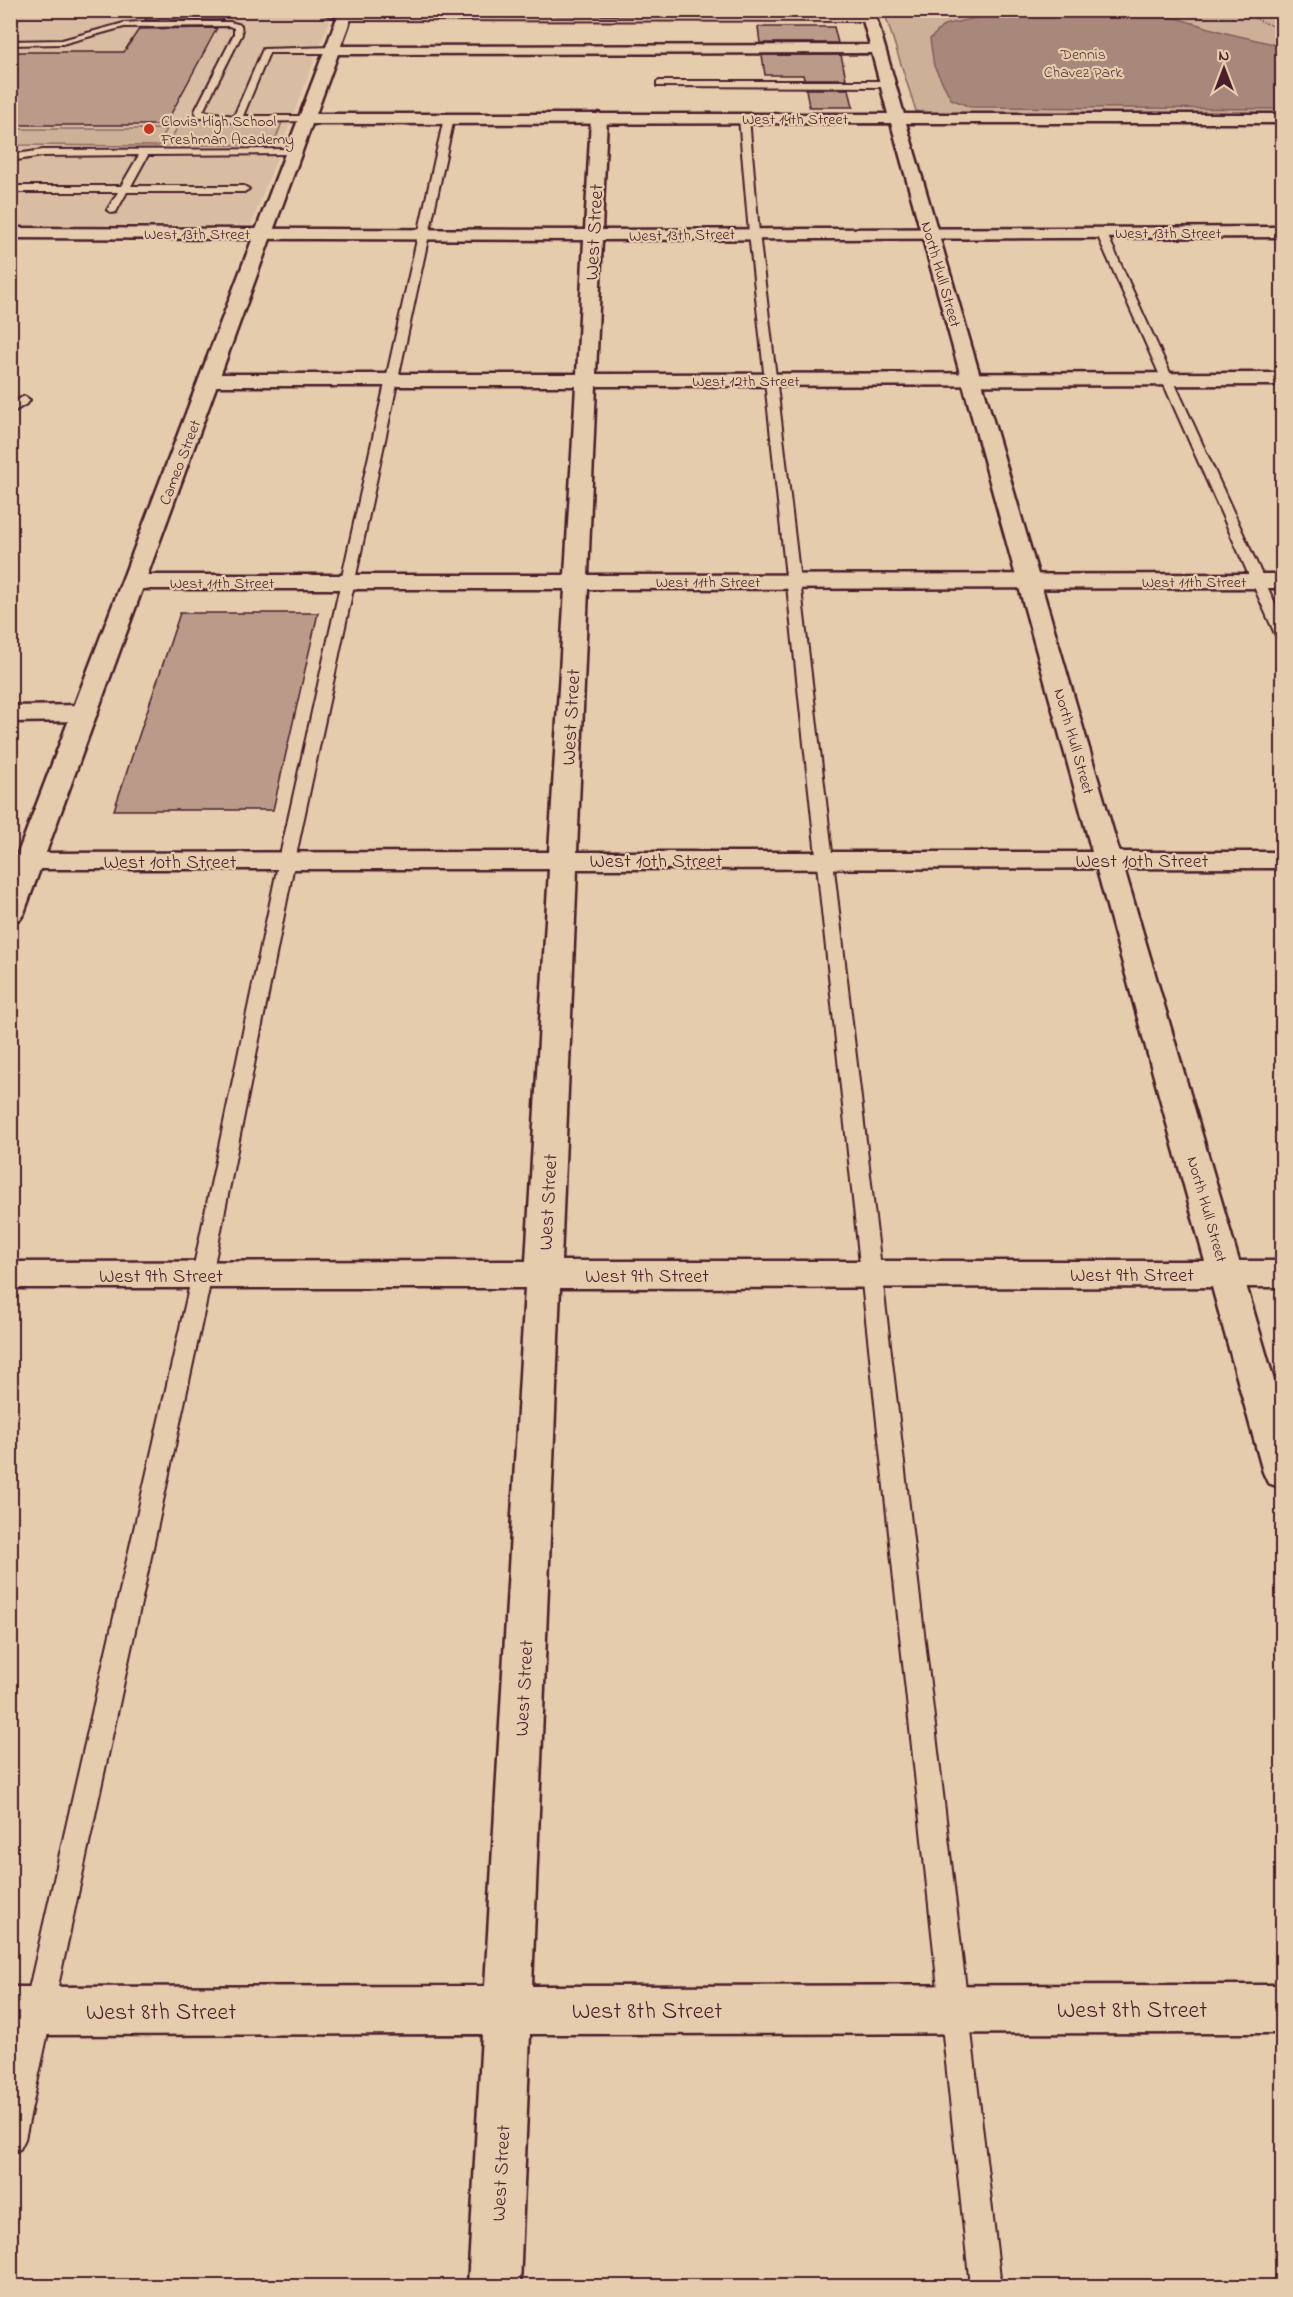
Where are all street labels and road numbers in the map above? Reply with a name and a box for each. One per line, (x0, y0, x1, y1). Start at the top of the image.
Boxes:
street label: West 14th Street (742, 108, 849, 132)
street label: West Street (578, 183, 613, 281)
street label: North Hull Street (913, 219, 967, 331)
street label: West 13th Street (1115, 222, 1222, 246)
street label: West 13th Street (144, 223, 251, 247)
street label: West 13th Street (629, 223, 736, 249)
street label: West 12th Street (692, 370, 800, 394)
street label: Cameo Street (154, 416, 208, 509)
street label: West 11th Street (656, 571, 761, 595)
street label: West 11th Street (1142, 571, 1247, 595)
street label: West 11th Street (170, 572, 275, 596)
street label: West Street (555, 668, 590, 766)
street label: North Hull Street (1046, 686, 1100, 798)
street label: West 10th Street (590, 848, 723, 877)
street label: West 10th Street (1076, 848, 1209, 877)
street label: West 10th Street (104, 849, 237, 878)
street label: West Street (532, 1153, 567, 1251)
street label: North Hull Street (1179, 1154, 1233, 1266)
street label: West 9th Street (1070, 1262, 1194, 1291)
street label: West 9th Street (99, 1263, 223, 1292)
street label: West 9th Street (585, 1263, 709, 1292)
street label: West Street (508, 1639, 543, 1737)
street label: West 8th Street (1057, 1994, 1207, 2029)
street label: West 8th Street (572, 1995, 722, 2030)
street label: West 8th Street (86, 1996, 236, 2031)
street label: West Street (485, 2124, 520, 2222)

